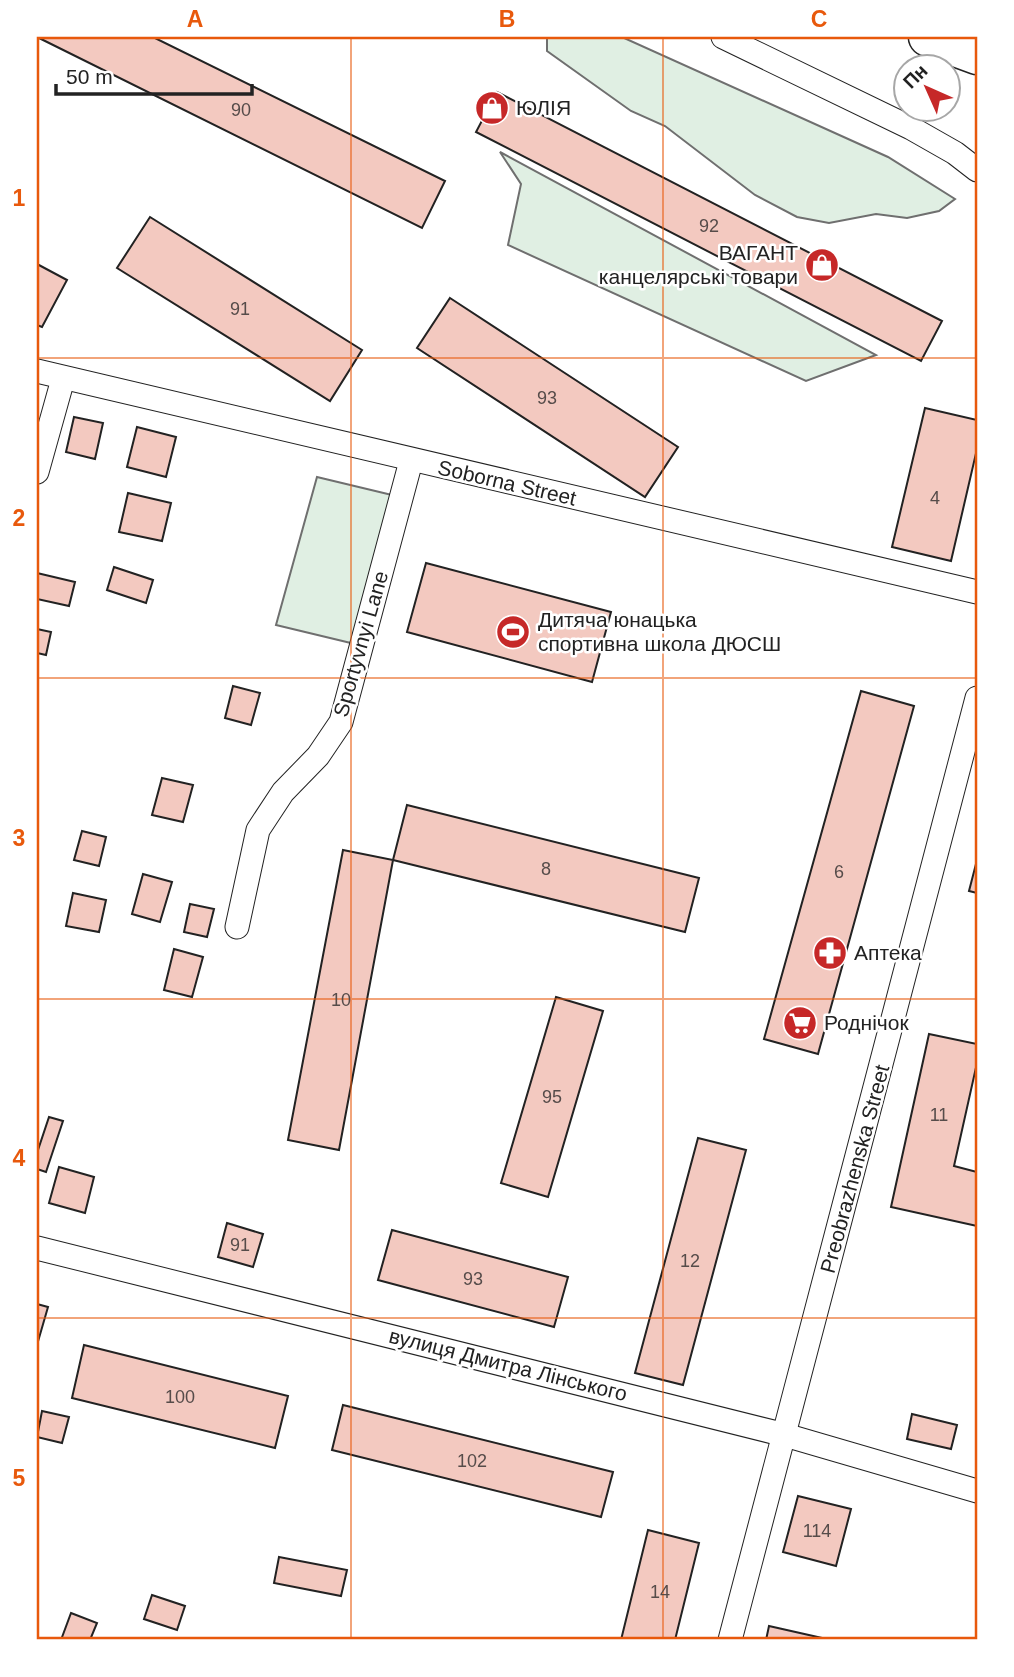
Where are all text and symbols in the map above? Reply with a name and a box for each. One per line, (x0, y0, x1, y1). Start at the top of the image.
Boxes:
text: A (187, 6, 203, 32)
text: B (499, 6, 515, 32)
text: C (811, 6, 827, 32)
scale bar (56, 52, 252, 96)
north arrow (892, 52, 962, 122)
text: Пн (899, 60, 932, 93)
text: 50 m (66, 65, 113, 88)
shop icon: ЮЛІЯ (473, 89, 511, 127)
place label: ЮЛІЯ (516, 96, 571, 119)
house number: 90 (231, 100, 251, 120)
text: 1 (13, 185, 26, 211)
house number: 92 (699, 216, 719, 236)
place label: ВАГАНТ канцелярські товари (599, 241, 798, 288)
shop icon: ВАГАНТ канцелярські товари (803, 246, 841, 284)
house number: 91 (230, 299, 250, 319)
house number: 93 (537, 388, 557, 408)
street label: Soborna Street (436, 455, 579, 510)
house number: 4 (930, 488, 940, 508)
text: 2 (13, 505, 25, 531)
street label: Sportyvnyi Lane (329, 568, 392, 719)
place label: Дитяча юнацька спортивна школа ДЮСШ (538, 608, 781, 655)
sports icon: Дитяча юнацька спортивна школа ДЮСШ (494, 613, 532, 651)
text: 3 (13, 825, 25, 851)
house number: 8 (541, 859, 551, 879)
house number: 6 (834, 862, 844, 882)
pharmacy icon: Аптека (811, 934, 849, 972)
place label: Аптека (854, 941, 922, 964)
house number: 10 (331, 990, 351, 1010)
supermarket icon: Роднічок (781, 1004, 819, 1042)
place label: Роднічок (824, 1011, 909, 1034)
street label: Preobrazhenska Street (816, 1062, 893, 1276)
house number: 95 (542, 1087, 562, 1107)
house number: 11 (930, 1105, 948, 1125)
text: 4 (13, 1145, 26, 1171)
house number: 91 (230, 1235, 250, 1255)
house number: 12 (680, 1251, 700, 1271)
house number: 93 (463, 1269, 483, 1289)
street label: вулиця Дмитра Лінського (387, 1324, 630, 1405)
house number: 100 (165, 1387, 195, 1407)
house number: 102 (457, 1451, 487, 1471)
text: 5 (13, 1465, 26, 1491)
house number: 114 (803, 1521, 831, 1541)
house number: 14 (650, 1582, 670, 1602)

